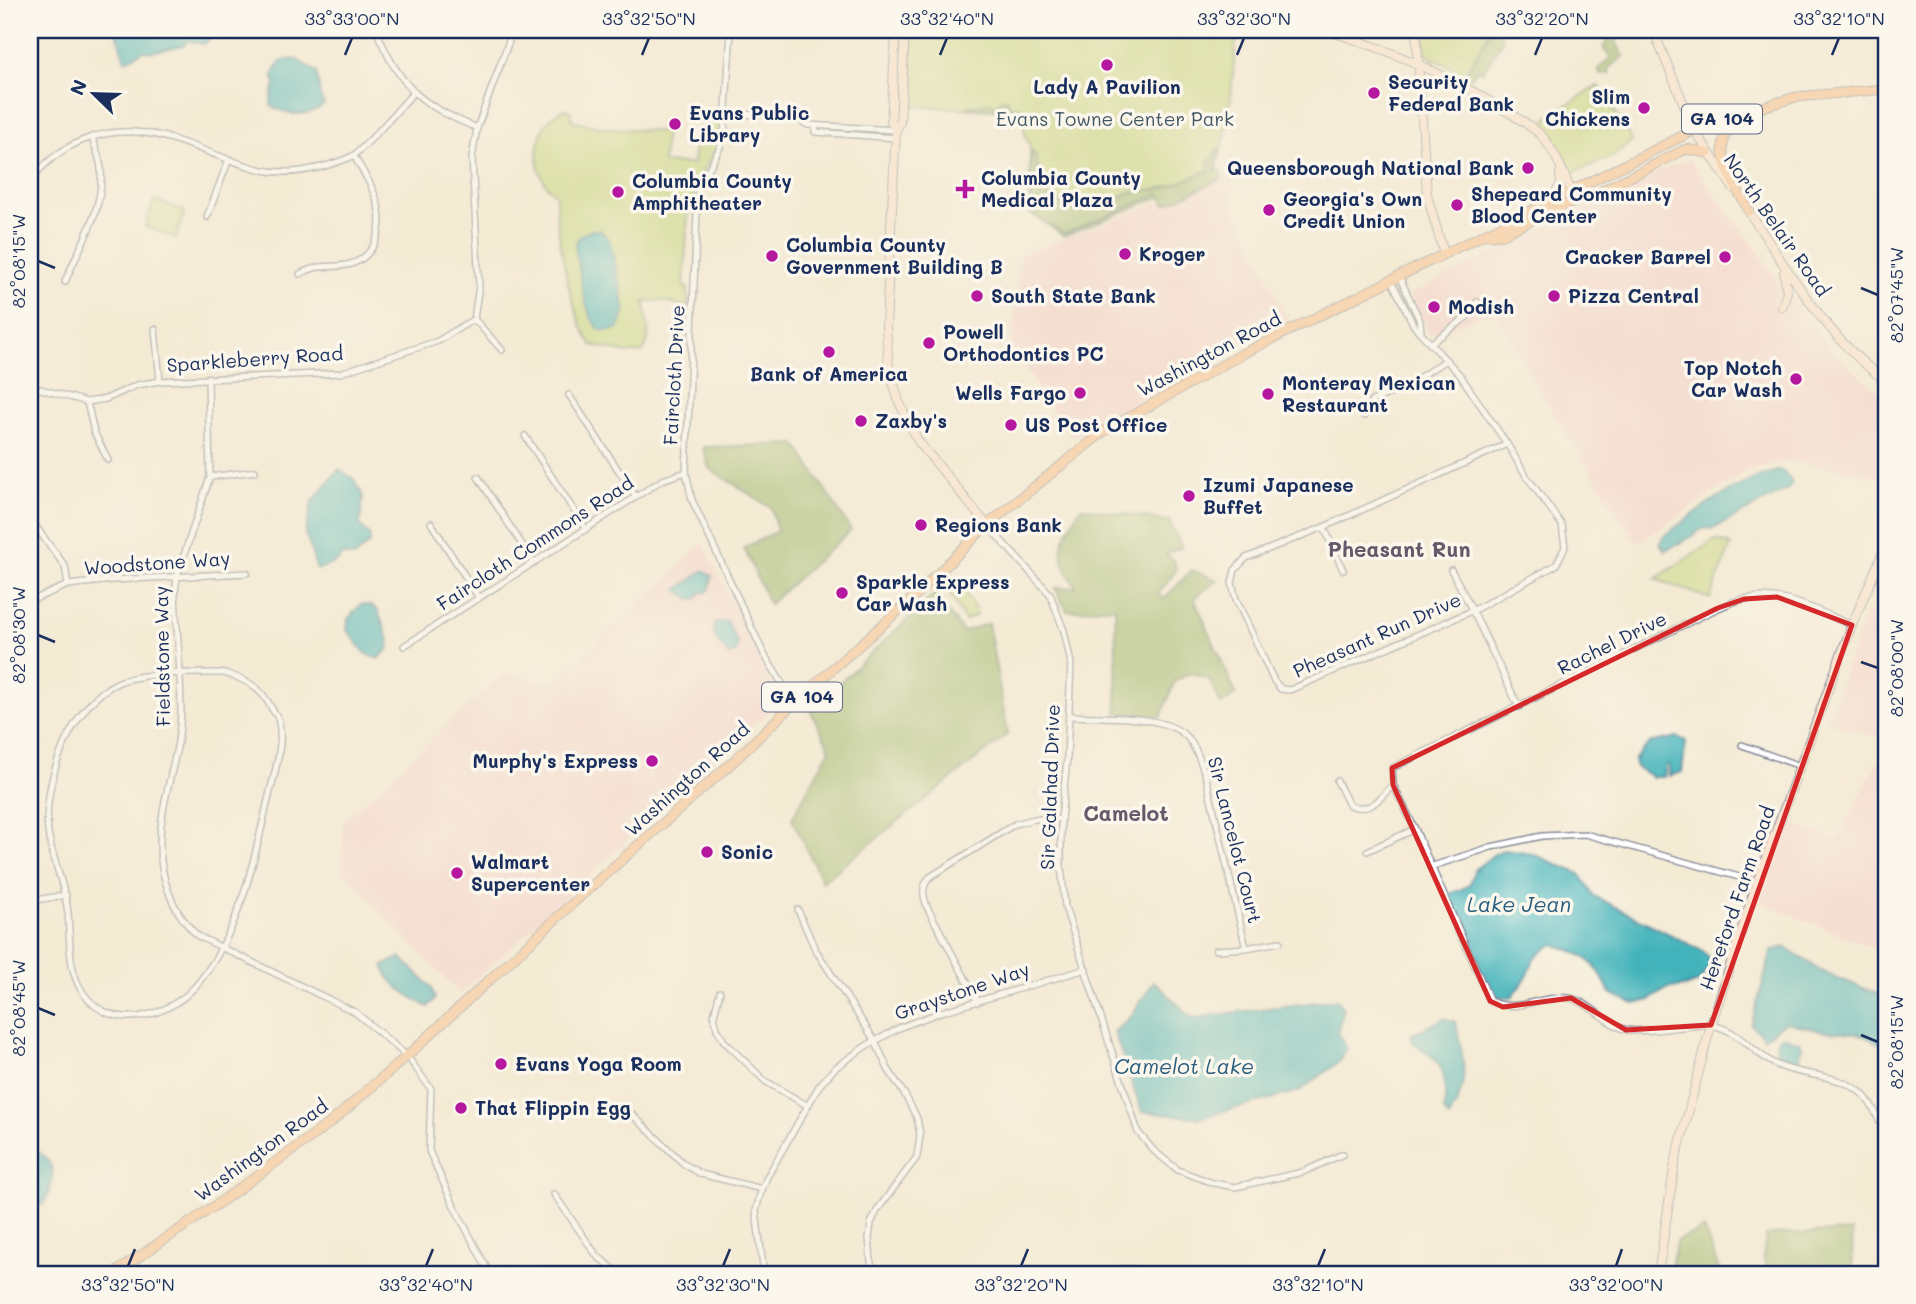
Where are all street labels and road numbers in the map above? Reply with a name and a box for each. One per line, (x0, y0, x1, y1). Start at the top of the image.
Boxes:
road number: GA 104 (1682, 104, 1762, 134)
street label: North Belair Road (1719, 148, 1836, 301)
street label: Faircloth Drive (657, 304, 690, 446)
street label: Washington Road (1133, 305, 1285, 402)
street label: Sparkleberry Road (166, 340, 344, 377)
street label: Faircloth Commons Road (432, 470, 638, 616)
street label: Woodstone Way (83, 545, 231, 580)
street label: Fieldstone Way (148, 585, 175, 727)
street label: Pheasant Run Drive (1289, 586, 1465, 683)
street label: Rachel Drive (1553, 605, 1671, 680)
road number: GA 104 (762, 682, 842, 712)
street label: Sir Galahad Drive (1034, 704, 1065, 870)
street label: Washington Road (619, 716, 754, 841)
street label: Sir Lancelot Court (1203, 754, 1268, 926)
street label: Hereford Farm Road (1693, 802, 1780, 993)
street label: Graystone Way (891, 956, 1033, 1025)
street label: Washington Road (189, 1093, 333, 1207)

